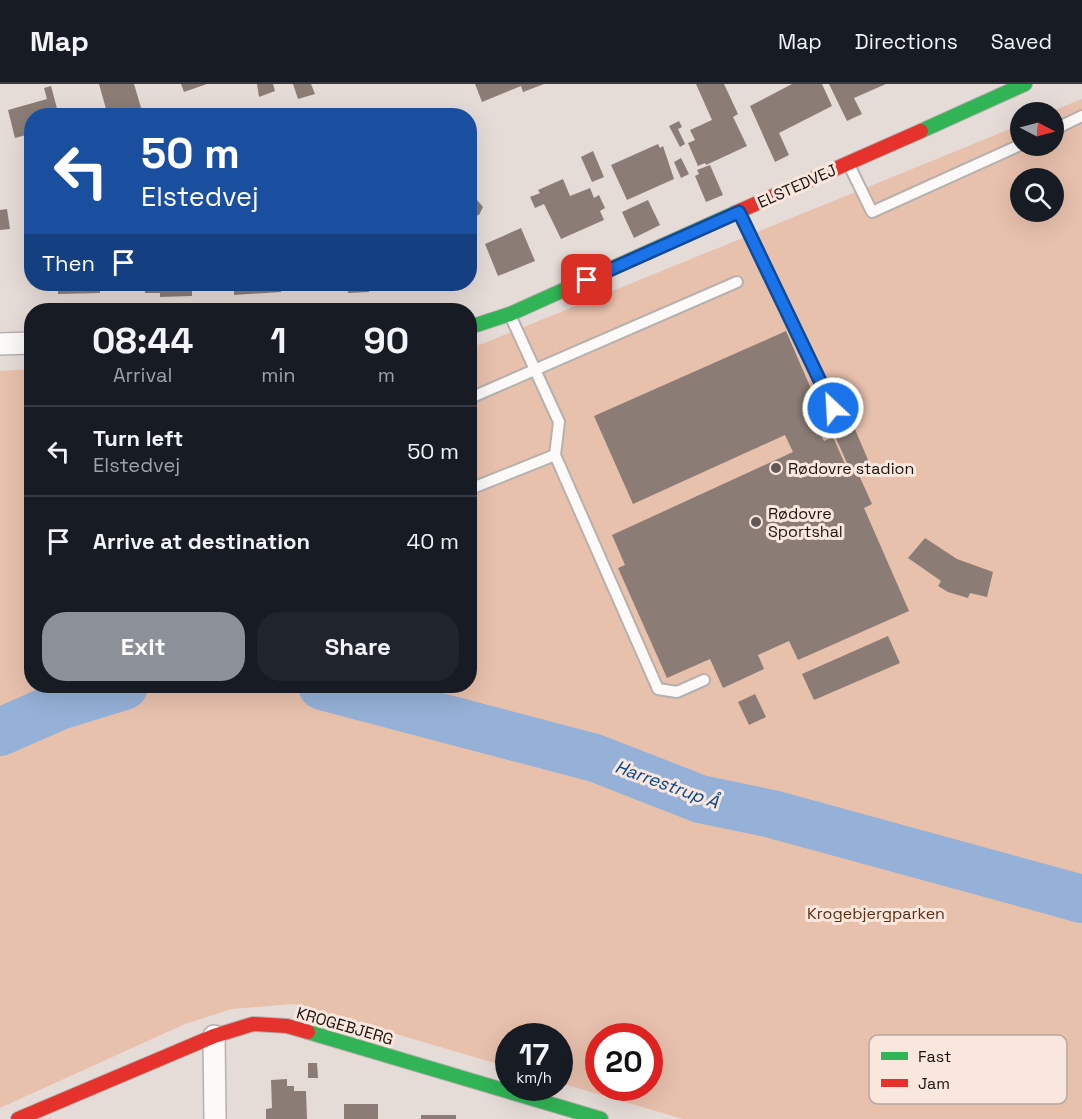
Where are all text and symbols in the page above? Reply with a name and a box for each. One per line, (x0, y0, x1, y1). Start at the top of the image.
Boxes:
text: Map (30, 23, 89, 59)
text: Map (778, 28, 822, 55)
text: Directions (855, 28, 958, 55)
text: Saved (991, 28, 1052, 55)
north arrow (1010, 102, 1064, 156)
map controls (1010, 102, 1064, 222)
text: 50 m (141, 127, 240, 180)
icon: left (42, 132, 120, 210)
street label: ELSTEDVEJ (754, 159, 840, 213)
button: search (1010, 168, 1064, 222)
text: Elstedvej (141, 179, 259, 214)
icon: arrive (107, 246, 140, 279)
text: Then (42, 249, 95, 277)
pin (561, 254, 612, 305)
icon: arrive (570, 263, 603, 296)
text: 08:44 (92, 318, 193, 364)
text: 1 (270, 318, 287, 364)
text: 90 (364, 318, 409, 364)
text: Arrival (113, 362, 172, 388)
text: min (261, 362, 296, 388)
text: m (378, 362, 395, 388)
position arrow (801, 376, 865, 440)
text: Turn left (93, 424, 183, 452)
icon: left (42, 435, 75, 468)
text: 50 m (407, 437, 459, 465)
text: Elstedvej (93, 452, 180, 478)
place label: Rødovre stadion (788, 458, 914, 479)
marker: Rødovre stadion (769, 461, 783, 475)
place label: Rødovre Sportshal (768, 503, 843, 542)
marker: Rødovre Sportshal (749, 515, 763, 529)
icon: arrive (42, 525, 75, 558)
text: Arrive at destination (93, 527, 310, 555)
text: 40 m (407, 527, 459, 555)
button: Exit (42, 612, 245, 681)
button: Share (257, 612, 459, 681)
water label: Harrestrup Å (612, 755, 723, 814)
park label: Krogebjergparken (807, 903, 945, 924)
street label: KROGEBJERG (294, 1002, 396, 1050)
speed limit sign: 20 (585, 1023, 663, 1101)
text: 17 (519, 1035, 549, 1074)
legend (869, 1035, 1067, 1104)
text: Fast (918, 1046, 951, 1067)
text: km/h (516, 1068, 552, 1087)
text: Jam (918, 1073, 950, 1094)

